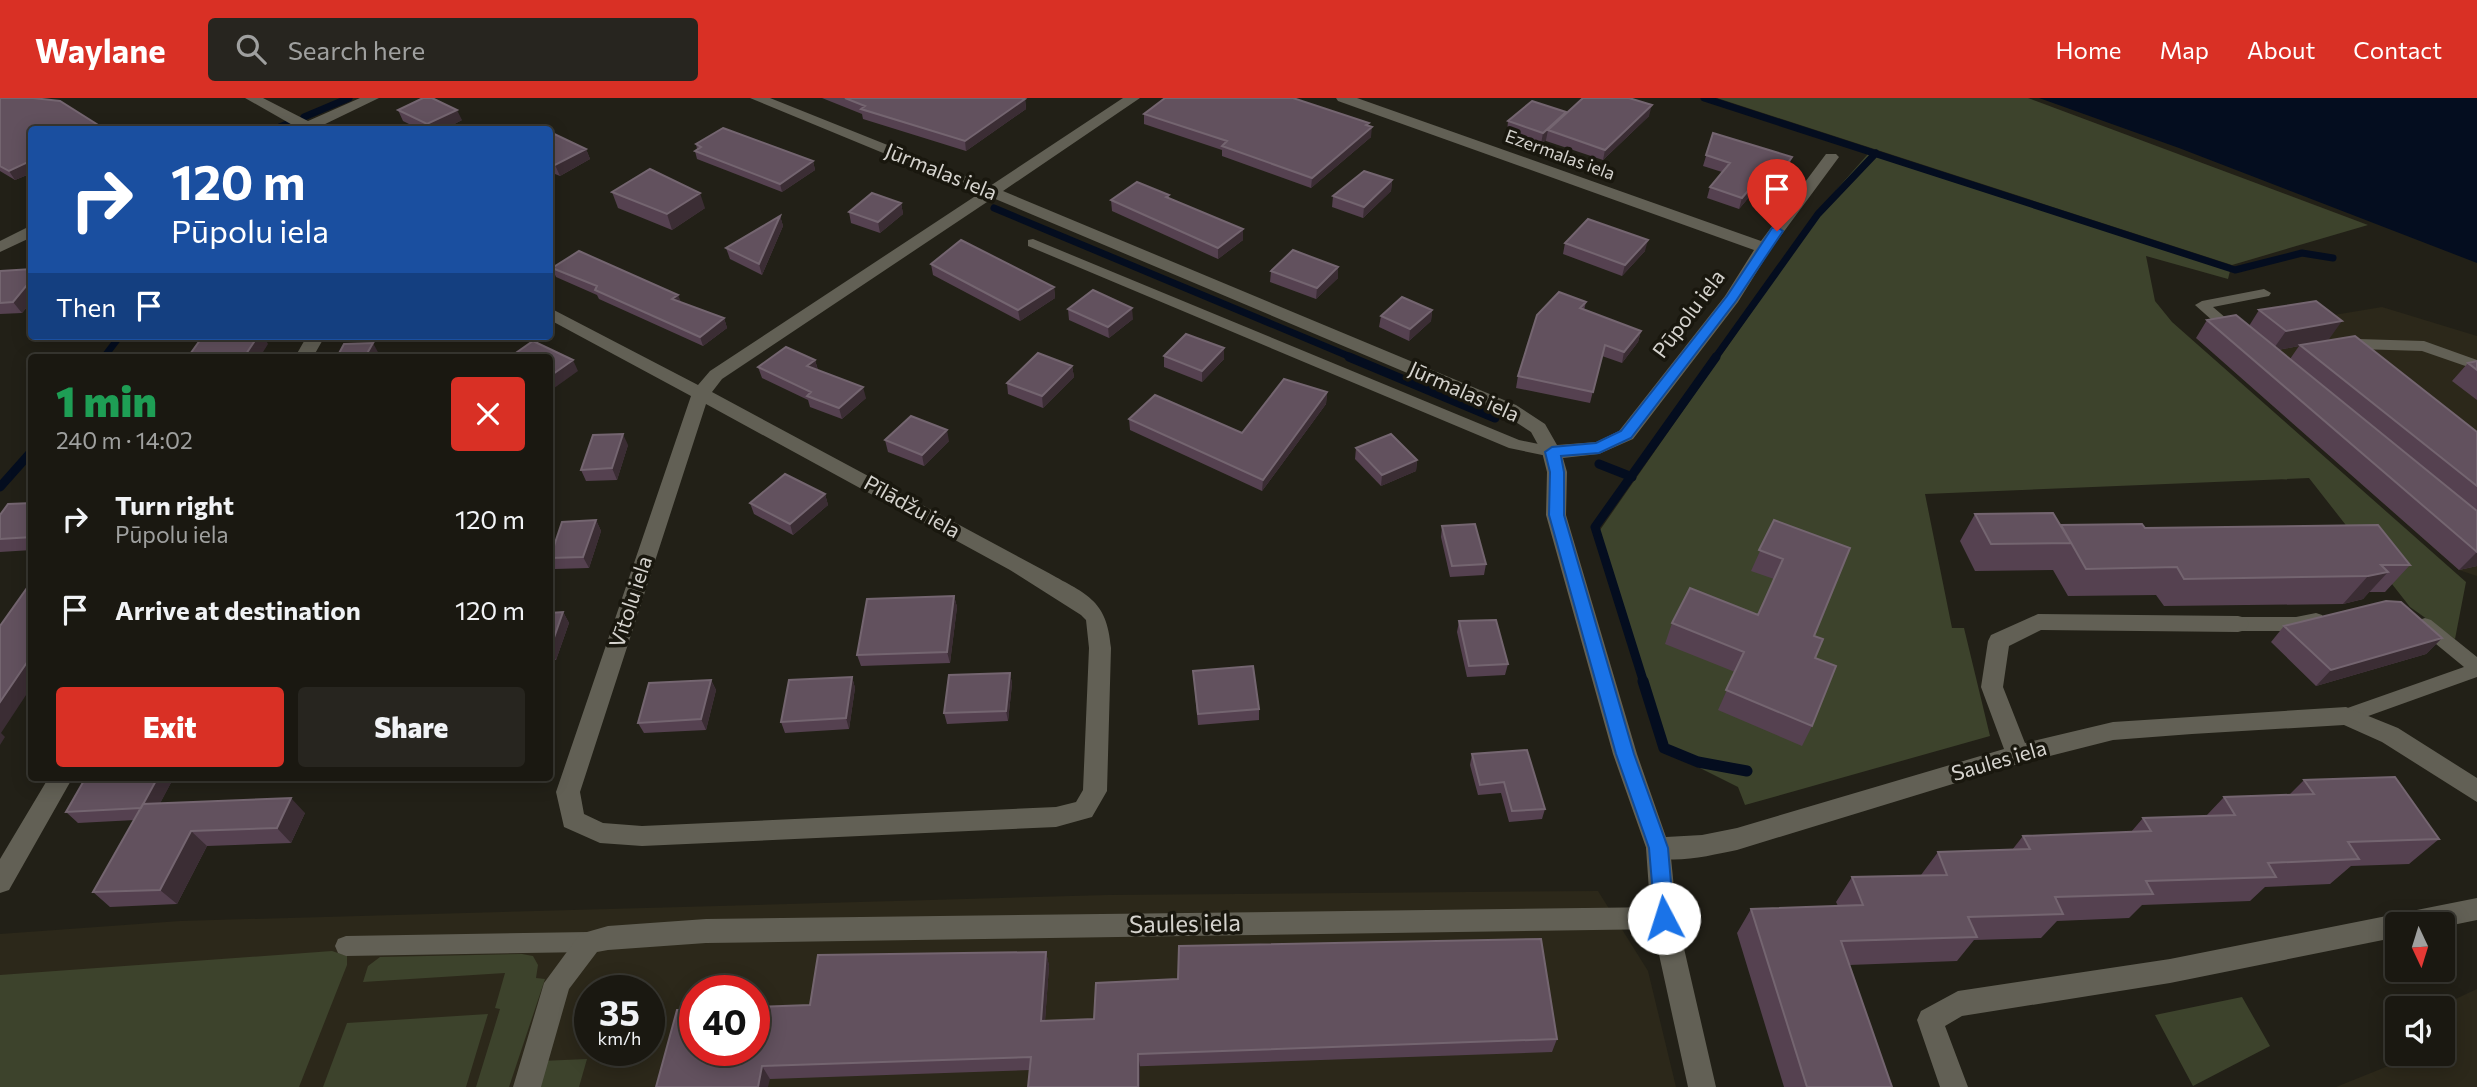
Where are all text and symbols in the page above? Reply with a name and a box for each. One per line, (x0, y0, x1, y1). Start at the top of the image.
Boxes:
search box (208, 18, 698, 81)
text: Waylane (35, 29, 166, 70)
icon: search (232, 30, 270, 68)
text: Search here (288, 34, 425, 65)
text: Home (2056, 35, 2122, 64)
text: Map (2160, 35, 2209, 64)
text: About (2247, 35, 2315, 64)
text: Contact (2353, 35, 2442, 64)
street label: Ezermalas iela (1502, 124, 1618, 184)
street label: Jūrmalas iela (882, 137, 1001, 204)
text: 120 m (171, 150, 305, 210)
icon: right (56, 154, 147, 245)
pin (1747, 159, 1807, 231)
icon: arrive (1758, 170, 1796, 208)
text: Pūpolu iela (171, 210, 329, 250)
street label: Pūpolu iela (1647, 264, 1729, 362)
icon: arrive (130, 287, 168, 325)
text: Then (56, 291, 116, 322)
street label: Jūrmalas iela (1406, 355, 1524, 426)
text: 1 min (56, 374, 157, 426)
button: close (451, 377, 525, 451)
text: 240 m · 14:02 (56, 426, 193, 454)
street label: Pīlādžu iela (860, 469, 965, 542)
text: Turn right (115, 489, 234, 520)
icon: right (56, 500, 94, 538)
text: 120 m (455, 503, 525, 534)
text: Pūpolu iela (115, 520, 229, 548)
street label: Vītolu iela (603, 553, 656, 650)
icon: arrive (56, 591, 94, 629)
text: Arrive at destination (115, 594, 361, 625)
text: 120 m (455, 594, 525, 625)
button: Exit (56, 687, 284, 767)
button: Share (298, 687, 525, 767)
street label: Saules iela (1948, 734, 2049, 785)
position arrow (1627, 881, 1701, 955)
street label: Saules iela (1129, 907, 1241, 938)
north arrow (2385, 912, 2455, 982)
map controls (2385, 912, 2455, 1066)
speed limit sign: 40 (679, 975, 770, 1066)
text: 35 (599, 990, 640, 1033)
button: sound (2385, 996, 2455, 1066)
text: km/h (598, 1027, 641, 1049)

